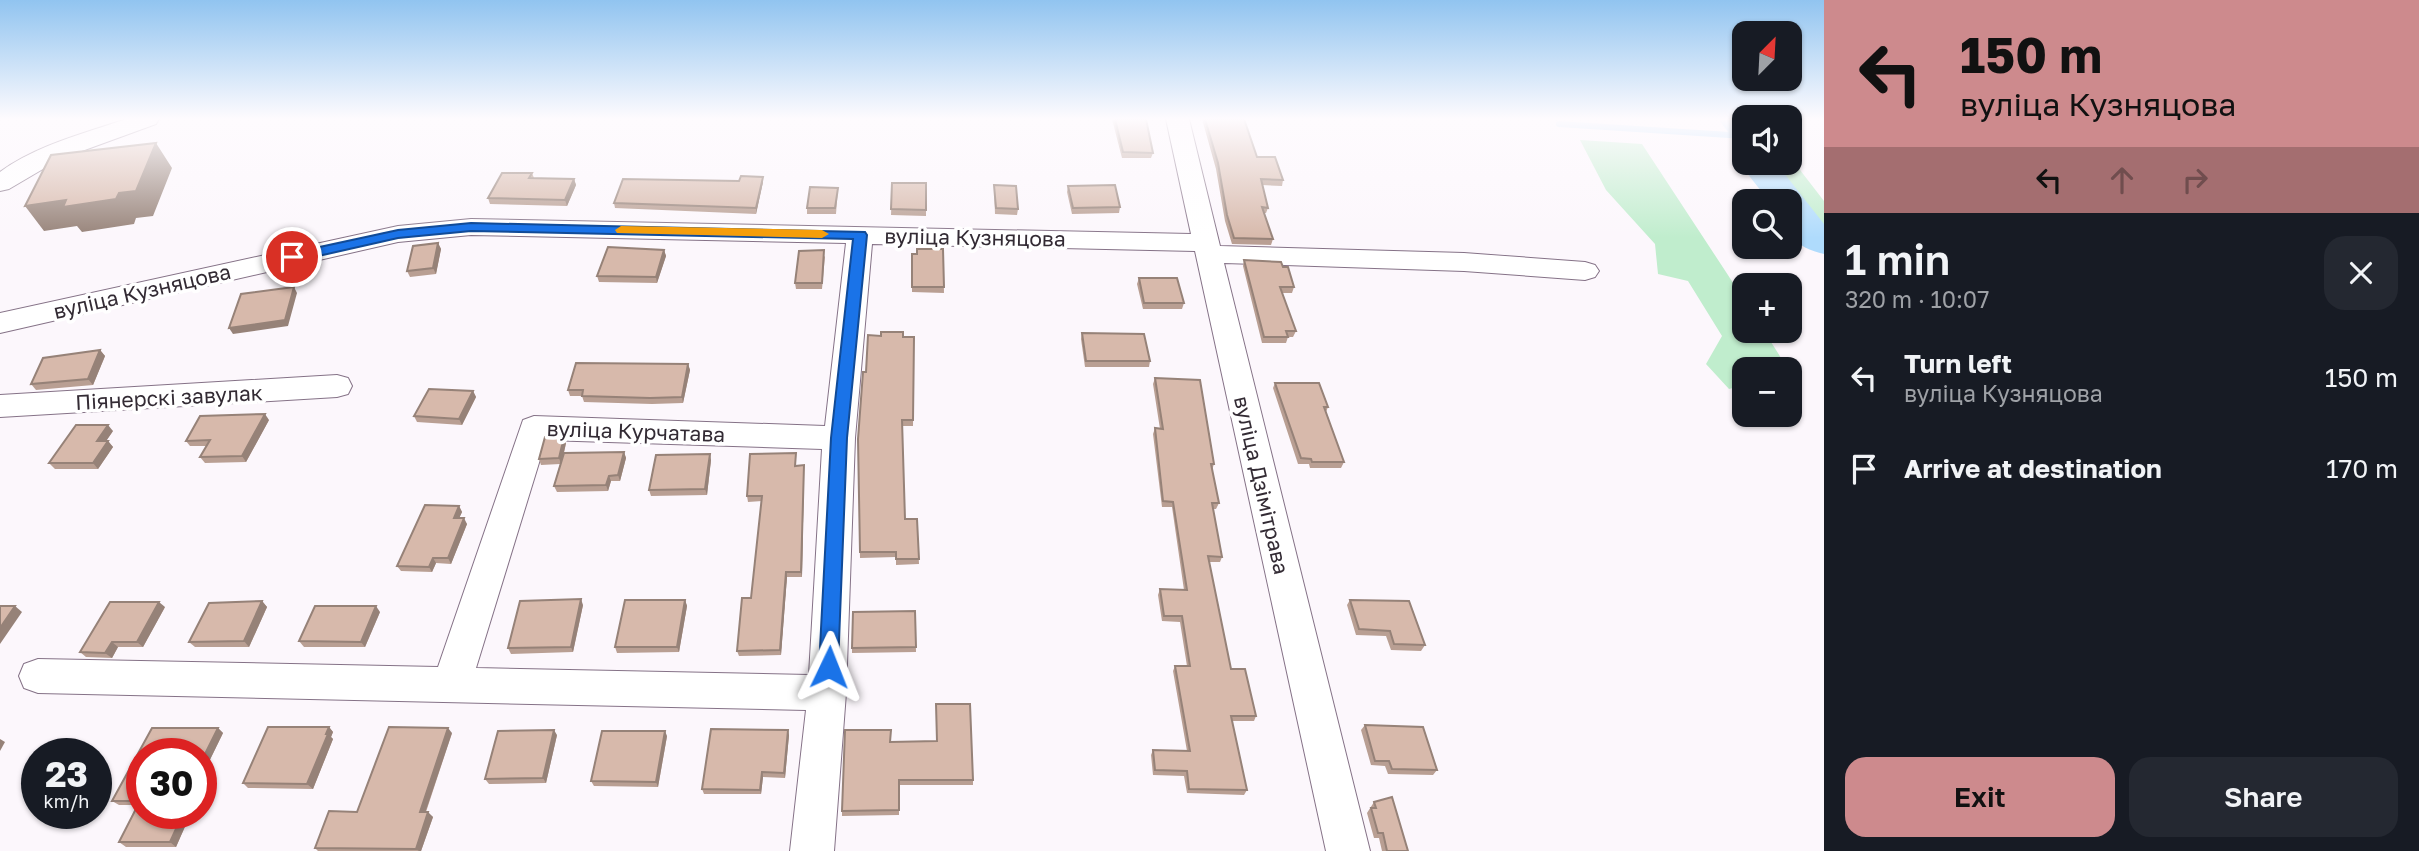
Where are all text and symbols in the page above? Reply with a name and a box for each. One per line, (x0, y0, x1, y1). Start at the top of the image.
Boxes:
north arrow (1732, 21, 1802, 91)
map controls (1732, 21, 1802, 427)
text: 150 m (1960, 25, 2102, 84)
icon: left (1845, 28, 1936, 119)
text: вуліца Кузняцова (1960, 85, 2236, 123)
button: sound (1732, 105, 1802, 175)
icon: left (2030, 161, 2068, 199)
icon: ahead (2103, 161, 2141, 199)
icon: right (2176, 161, 2214, 199)
button: search (1732, 189, 1802, 259)
street label: вуліца Кузняцова (884, 222, 1066, 252)
pin (262, 227, 322, 287)
text: 1 min (1845, 234, 1950, 284)
button: close (2324, 236, 2398, 310)
icon: arrive (273, 238, 311, 276)
street label: вуліца Кузняцова (51, 258, 233, 324)
button: + (1732, 273, 1802, 343)
text: 320 m · 10:07 (1845, 285, 1989, 313)
text: Turn left (1904, 348, 2012, 379)
button: − (1732, 357, 1802, 427)
icon: left (1845, 359, 1883, 397)
text: 150 m (2325, 362, 2398, 393)
street label: Піянерскі завулак (75, 379, 263, 415)
text: вуліца Кузняцова (1904, 379, 2103, 407)
street label: вуліца Дзімітрава (1229, 393, 1295, 577)
street label: вуліца Курчатава (546, 415, 726, 447)
icon: arrive (1845, 450, 1883, 488)
text: Arrive at destination (1904, 453, 2162, 484)
text: 170 m (2326, 453, 2398, 484)
position arrow (792, 630, 866, 704)
speed limit sign: 30 (126, 738, 217, 829)
text: 23 (45, 753, 88, 795)
button: Exit (1845, 757, 2115, 837)
button: Share (2129, 757, 2398, 837)
text: km/h (44, 790, 89, 812)

